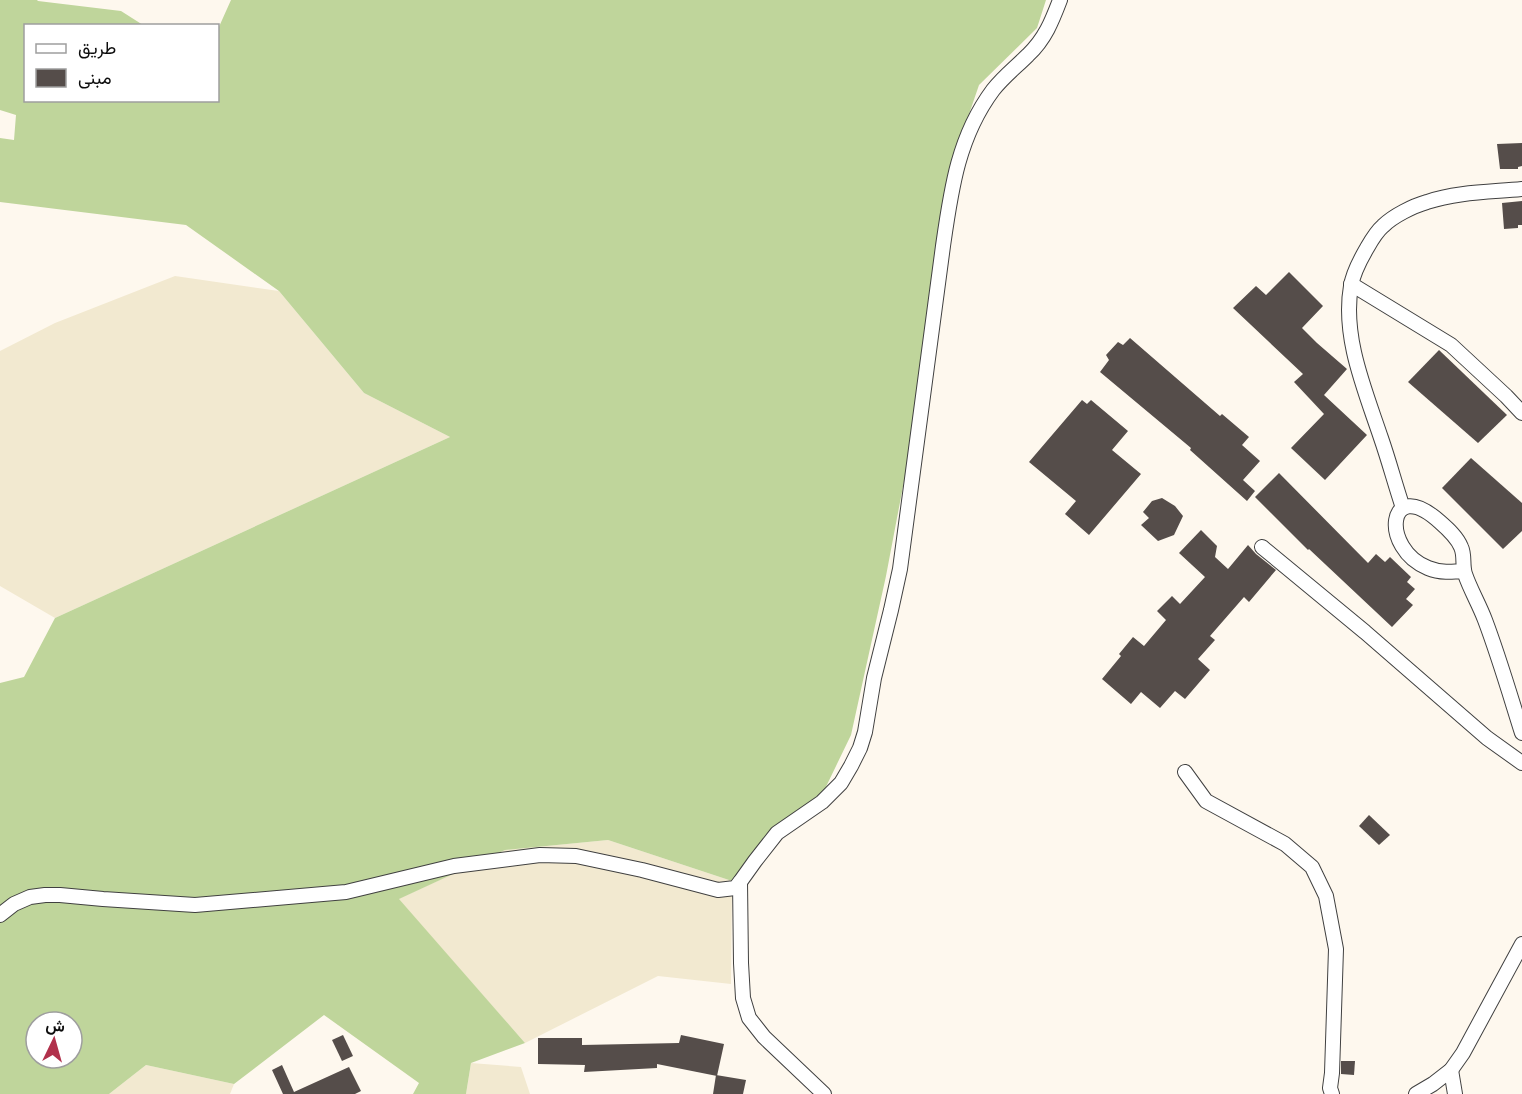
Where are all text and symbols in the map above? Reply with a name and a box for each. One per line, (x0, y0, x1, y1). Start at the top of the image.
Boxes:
legend (24, 24, 219, 102)
text: طريق (78, 38, 116, 59)
text: مبنى (78, 68, 112, 89)
north arrow (24, 1010, 84, 1070)
text: ش (45, 1016, 66, 1036)

